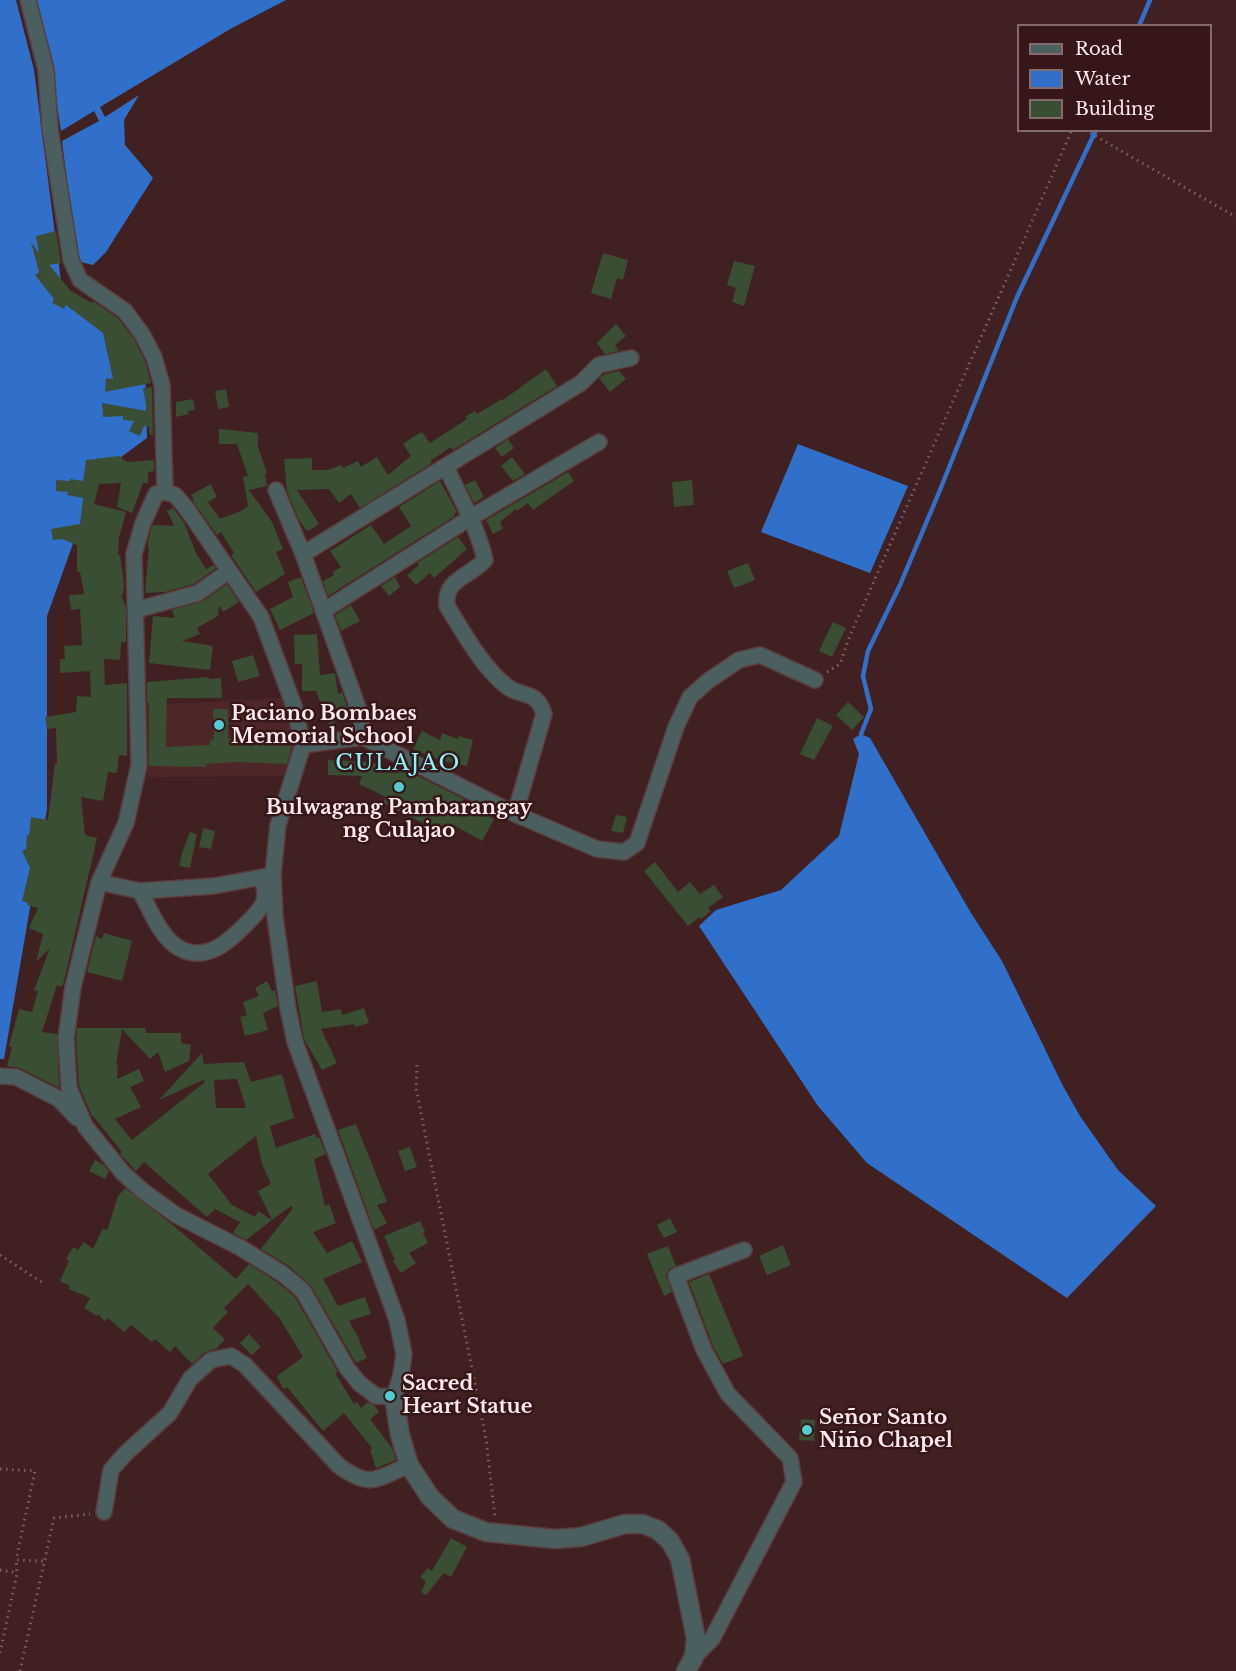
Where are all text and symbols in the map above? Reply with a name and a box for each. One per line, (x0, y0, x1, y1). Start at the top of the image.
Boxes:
legend (1017, 24, 1212, 132)
text: Road (1075, 38, 1123, 60)
text: Water (1075, 68, 1130, 90)
text: Building (1075, 98, 1154, 120)
place label: Paciano Bombaes Memorial School (231, 702, 417, 749)
marker: Paciano Bombaes Memorial School (212, 718, 226, 732)
district label: CULAJAO (335, 751, 461, 777)
marker: Bulwagang Pambarangay ng Culajao (392, 780, 406, 794)
place label: Bulwagang Pambarangay ng Culajao (266, 796, 532, 843)
place label: Sacred Heart Statue (402, 1372, 532, 1419)
marker: Sacred Heart Statue (383, 1389, 397, 1403)
place label: Señor Santo Niño Chapel (819, 1406, 953, 1453)
marker: Señor Santo Niño Chapel (800, 1423, 814, 1437)

